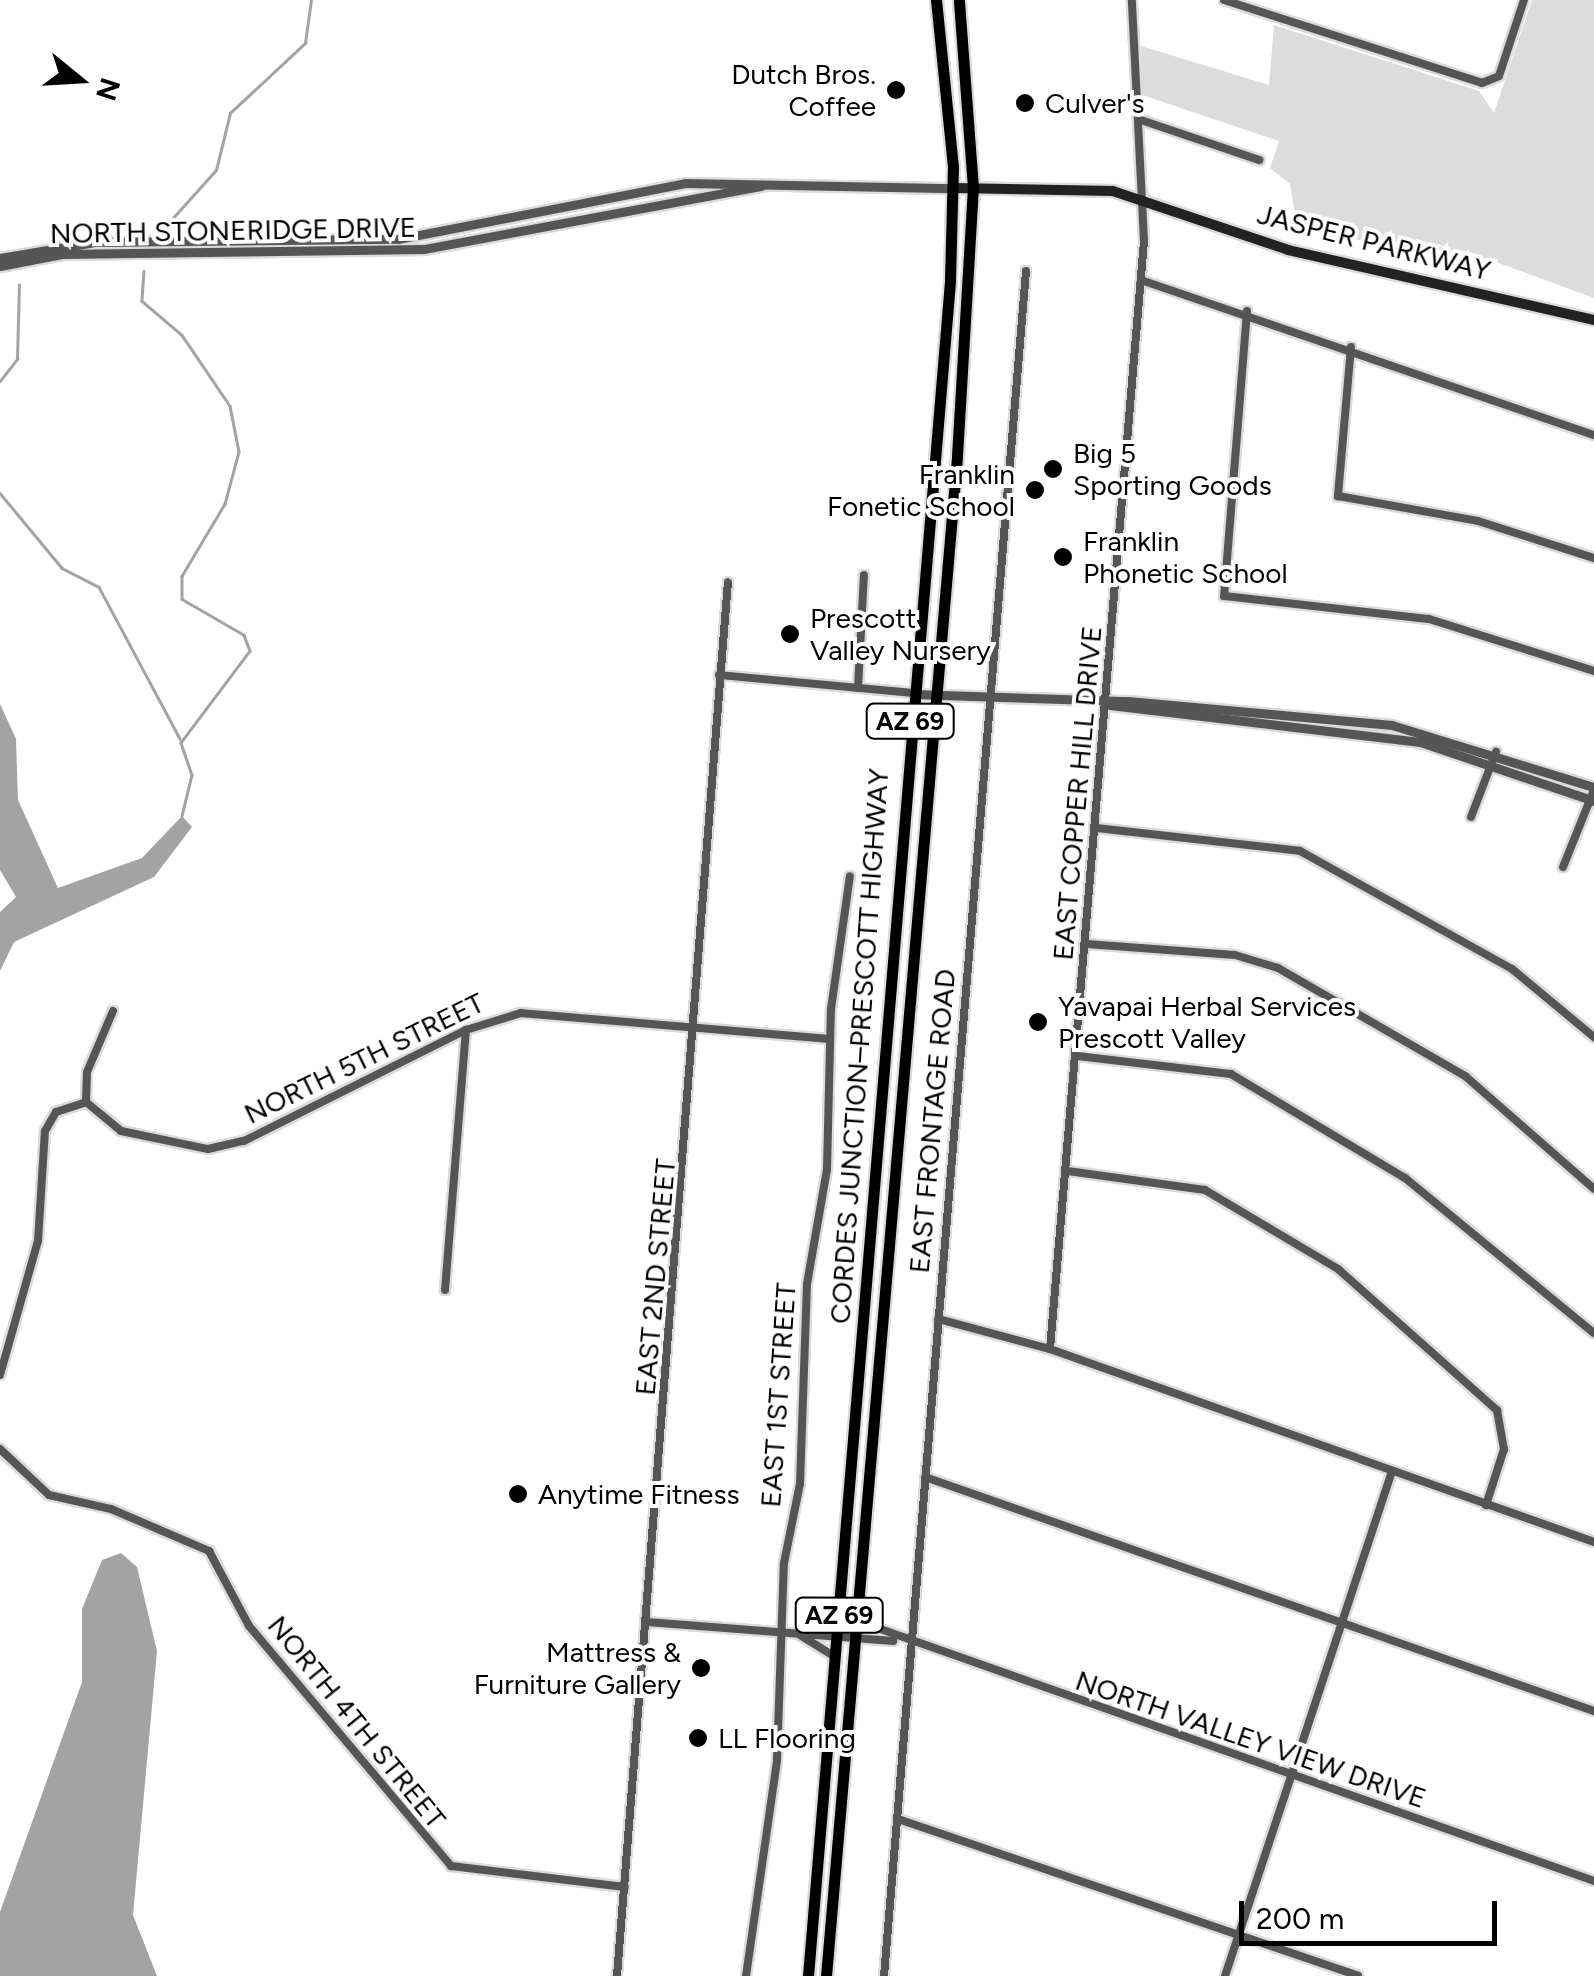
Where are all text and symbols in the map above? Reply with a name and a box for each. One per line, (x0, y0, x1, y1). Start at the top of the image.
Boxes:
north arrow (30, 30, 130, 130)
place label: Dutch Bros. Coffee (731, 57, 876, 123)
text: N (89, 74, 128, 105)
marker: Dutch Bros. Coffee (885, 79, 907, 101)
place label: Culver's (1045, 86, 1145, 120)
marker: Culver's (1014, 92, 1036, 114)
street label: JASPER PARKWAY (1254, 197, 1494, 287)
street label: NORTH STONERIDGE DRIVE (50, 210, 416, 250)
place label: Big 5 Sporting Goods (1073, 436, 1272, 502)
place label: Franklin Fonetic School (827, 457, 1015, 523)
marker: Big 5 Sporting Goods (1042, 458, 1064, 480)
marker: Franklin Fonetic School (1024, 479, 1046, 501)
place label: Franklin Phonetic School (1083, 524, 1288, 590)
marker: Franklin Phonetic School (1052, 546, 1074, 568)
place label: Prescott Valley Nursery (810, 601, 991, 667)
marker: Prescott Valley Nursery (779, 623, 801, 645)
street label: EAST COPPER HILL DRIVE (1046, 624, 1108, 962)
road number: AZ 69 (865, 701, 955, 741)
street label: CORDES JUNCTION–PRESCOTT HIGHWAY (823, 767, 895, 1325)
street label: EAST FRONTAGE ROAD (902, 967, 962, 1275)
street label: NORTH 5TH STREET (239, 985, 489, 1131)
place label: Yavapai Herbal Services Prescott Valley (1058, 989, 1356, 1055)
marker: Yavapai Herbal Services Prescott Valley (1027, 1011, 1049, 1033)
street label: EAST 2ND STREET (628, 1157, 682, 1397)
street label: EAST 1ST STREET (753, 1282, 803, 1508)
place label: Anytime Fitness (538, 1477, 739, 1511)
marker: Anytime Fitness (507, 1483, 529, 1505)
road number: AZ 69 (794, 1595, 884, 1635)
street label: NORTH 4TH STREET (261, 1609, 453, 1835)
place label: Mattress & Furniture Gallery (474, 1635, 681, 1701)
marker: Mattress & Furniture Gallery (690, 1657, 712, 1679)
street label: NORTH VALLEY VIEW DRIVE (1071, 1663, 1431, 1815)
place label: LL Flooring (718, 1721, 856, 1755)
marker: LL Flooring (687, 1727, 709, 1749)
scale bar (1244, 1881, 1502, 1943)
text: 200 m (1256, 1900, 1344, 1937)

